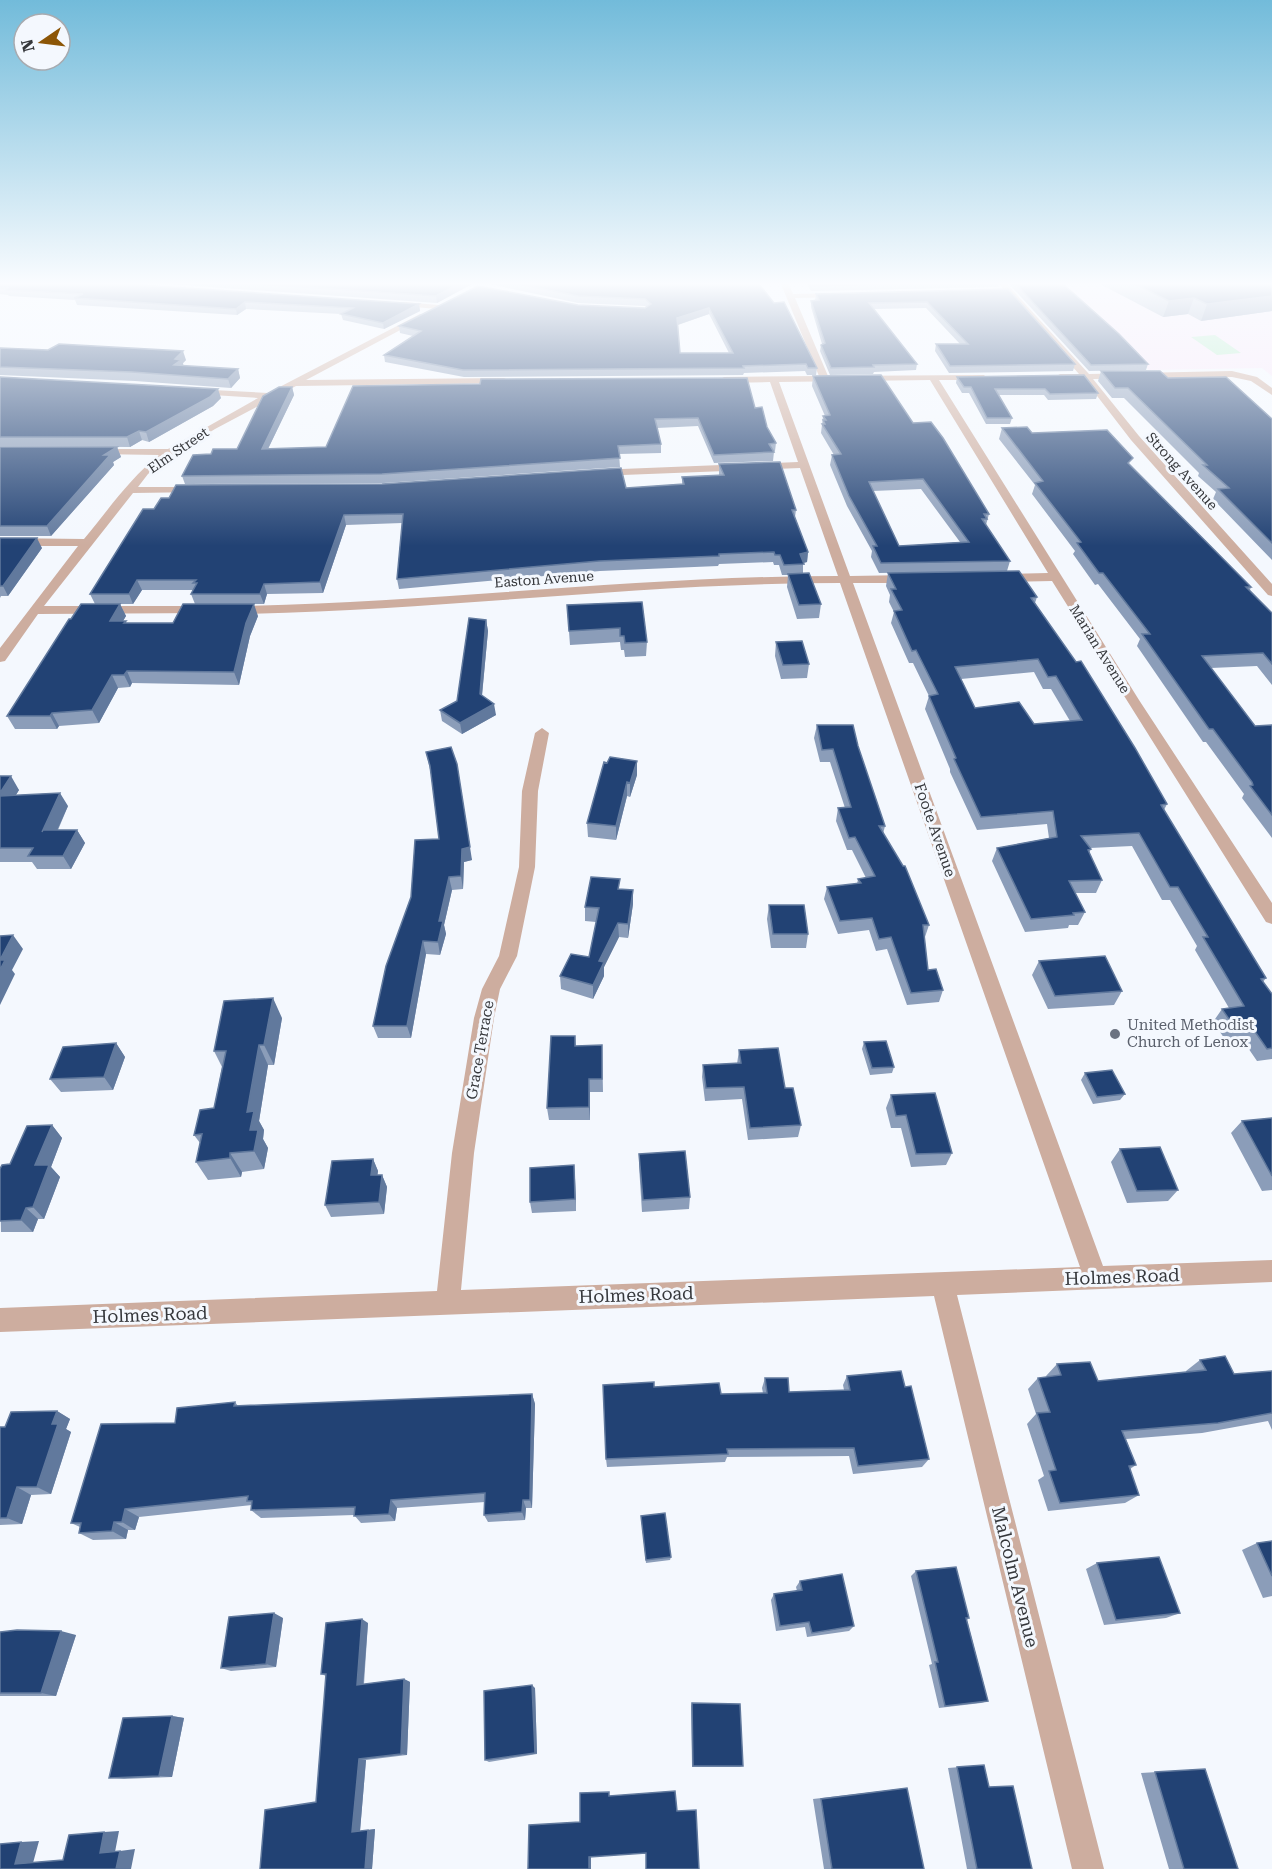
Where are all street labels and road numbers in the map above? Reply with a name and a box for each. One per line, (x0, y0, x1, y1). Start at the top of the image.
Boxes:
street label: Elm Street (145, 424, 211, 476)
street label: Strong Avenue (1143, 429, 1221, 513)
street label: Easton Avenue (494, 568, 595, 590)
street label: Marian Avenue (1066, 602, 1134, 696)
street label: Foote Avenue (911, 781, 959, 879)
street label: Grace Terrace (462, 999, 498, 1101)
street label: Holmes Road (1064, 1264, 1180, 1289)
street label: Holmes Road (578, 1282, 694, 1307)
street label: Holmes Road (92, 1302, 208, 1327)
street label: Malcolm Avenue (988, 1504, 1043, 1650)

